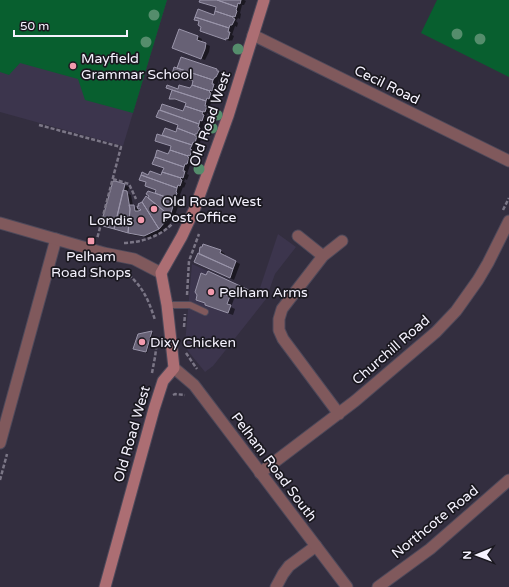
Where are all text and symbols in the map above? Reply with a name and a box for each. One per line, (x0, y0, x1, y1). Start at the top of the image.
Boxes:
scale bar (14, 12, 127, 38)
text: 50 m (20, 19, 49, 33)
place label: Mayfield Grammar School (81, 50, 193, 83)
marker: Mayfield Grammar School (68, 61, 78, 71)
street label: Cecil Road (352, 62, 422, 108)
street label: Old Road West (186, 69, 234, 169)
place label: Old Road West Post Office (162, 193, 262, 226)
marker: Old Road West Post Office (149, 204, 159, 214)
place label: Londis (89, 212, 133, 229)
marker: Londis (136, 215, 146, 225)
marker: Pelham Road Shops (86, 236, 96, 246)
place label: Pelham Road Shops (51, 248, 131, 281)
place label: Pelham Arms (219, 284, 308, 301)
marker: Pelham Arms (206, 287, 216, 297)
street label: Churchill Road (349, 312, 433, 388)
place label: Dixy Chicken (150, 334, 236, 351)
marker: Dixy Chicken (137, 337, 147, 347)
street label: Old Road West (110, 383, 154, 484)
street label: Pelham Road South (228, 409, 320, 525)
street label: Northcote Road (388, 482, 482, 562)
north arrow (457, 535, 497, 575)

